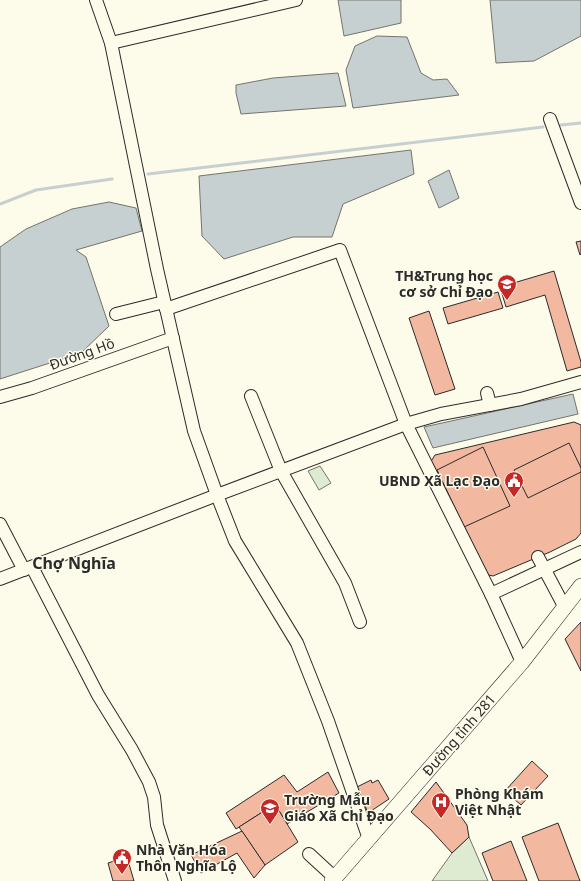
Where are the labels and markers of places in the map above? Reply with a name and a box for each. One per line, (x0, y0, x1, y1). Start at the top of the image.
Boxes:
place label: TH&Trung học cơ sở Chỉ Đạo (395, 266, 493, 301)
school or university icon: TH&Trung học cơ sở Chỉ Đạo (496, 273, 518, 301)
public building icon: UBND Xã Lạc Đạo (503, 470, 525, 498)
place label: UBND Xã Lạc Đạo (379, 471, 500, 490)
place label: Phòng Khám Việt Nhật (455, 784, 544, 819)
place label: Trường Mẫu Giáo Xã Chỉ Đạo (284, 790, 394, 825)
hospital icon: Phòng Khám Việt Nhật (430, 791, 452, 819)
school or university icon: Trường Mẫu Giáo Xã Chỉ Đạo (259, 797, 281, 825)
place label: Nhà Văn Hóa Thôn Nghĩa Lộ (136, 840, 237, 875)
public building icon: Nhà Văn Hóa Thôn Nghĩa Lộ (111, 847, 133, 875)

